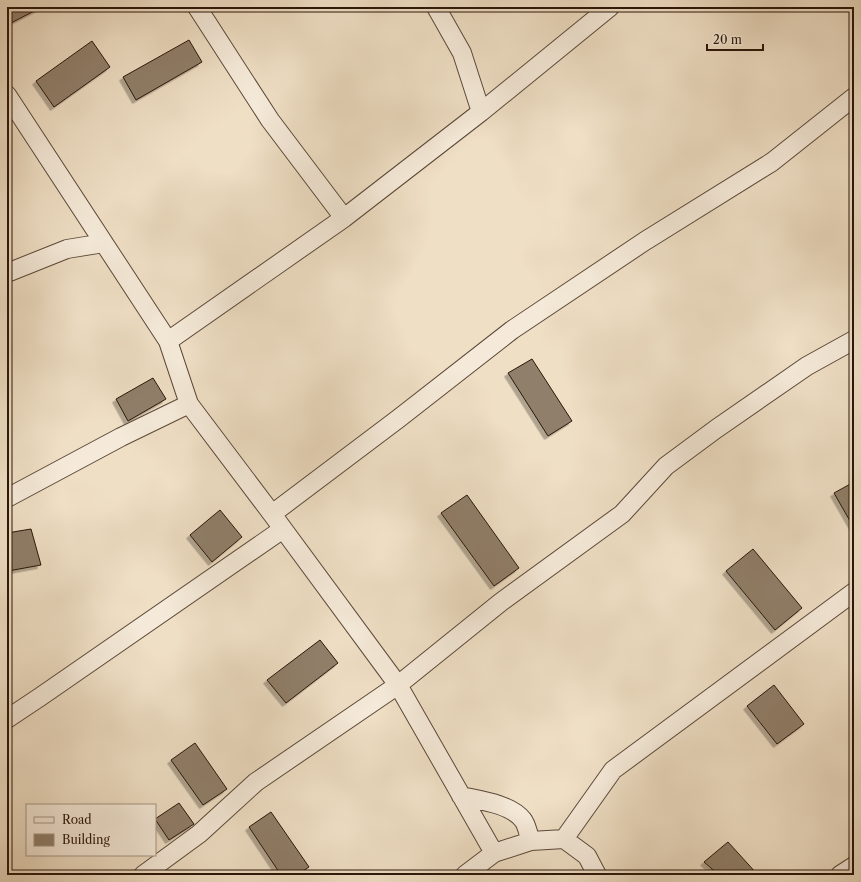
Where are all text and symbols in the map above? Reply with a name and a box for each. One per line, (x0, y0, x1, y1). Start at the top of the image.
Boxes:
scale bar (707, 26, 763, 52)
text: 20 m (713, 32, 742, 47)
legend (26, 804, 156, 856)
text: Road (62, 812, 92, 827)
text: Building (62, 832, 110, 847)

